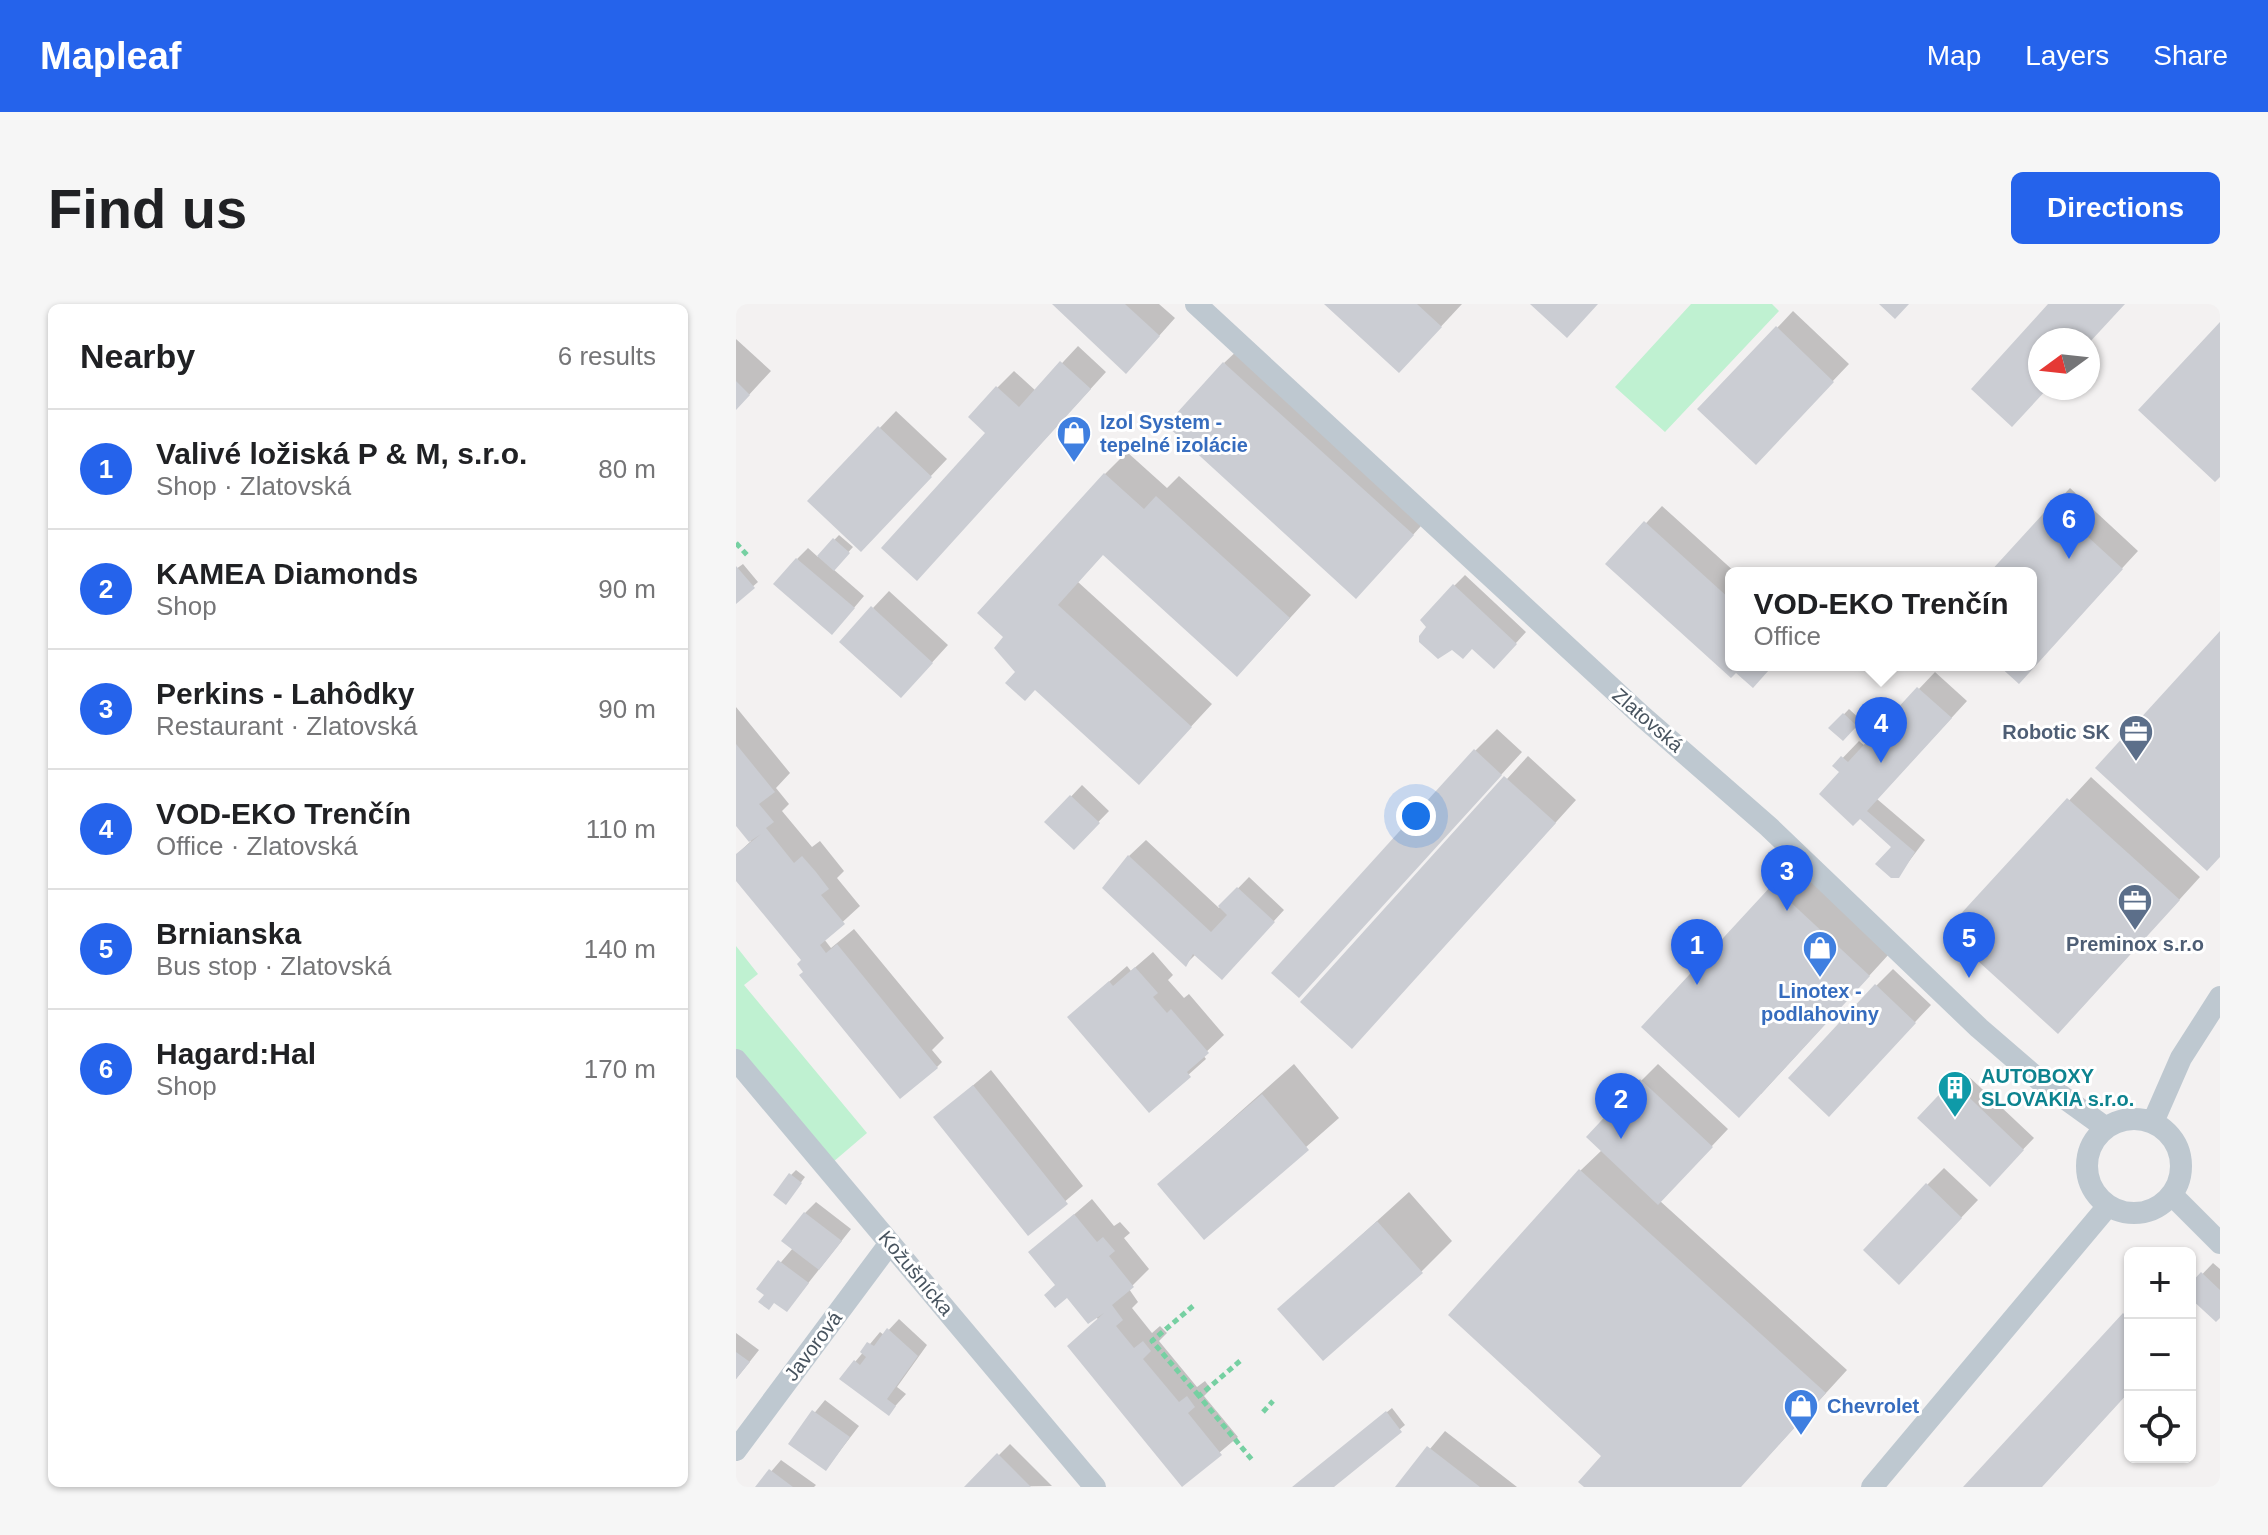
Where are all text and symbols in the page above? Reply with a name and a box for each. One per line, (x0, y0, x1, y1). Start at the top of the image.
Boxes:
text: Mapleaf (40, 35, 181, 77)
text: Map (1927, 40, 1981, 71)
text: Layers (2025, 40, 2109, 71)
text: Share (2153, 40, 2228, 71)
button: Directions (2011, 172, 2220, 244)
text: Find us (48, 177, 247, 240)
north arrow (2028, 328, 2100, 400)
text: Nearby (80, 337, 195, 375)
text: 6 results (558, 341, 656, 371)
place label: Izol System - tepelné izolácie (1100, 411, 1248, 456)
shop icon: Izol System - tepelné izolácie (1055, 414, 1093, 464)
text: Valivé ložiská P & M, s.r.o. (156, 437, 527, 470)
text: 1 (99, 454, 113, 484)
text: 80 m (598, 454, 656, 484)
text: Shop · Zlatovská (156, 471, 351, 501)
pin: 6 (2043, 493, 2095, 559)
text: KAMEA Diamonds (156, 557, 418, 590)
popup (1725, 567, 2037, 671)
text: 2 (99, 574, 113, 604)
text: 90 m (598, 574, 656, 604)
text: VOD-EKO Trenčín (1753, 587, 2009, 620)
text: Shop (156, 591, 217, 621)
text: Office (1753, 621, 1821, 651)
text: Perkins - Lahôdky (156, 677, 414, 710)
street label: Zlatovská (1608, 684, 1688, 757)
text: 3 (99, 694, 113, 724)
text: 90 m (598, 694, 656, 724)
pin: 4 (1855, 697, 1907, 763)
text: Restaurant · Zlatovská (156, 711, 418, 741)
office icon: Robotic SK (2117, 713, 2155, 763)
place label: Robotic SK (2002, 721, 2111, 743)
your location (1396, 796, 1436, 836)
text: VOD-EKO Trenčín (156, 797, 411, 830)
text: 4 (99, 814, 113, 844)
text: 110 m (586, 814, 656, 844)
text: Office · Zlatovská (156, 831, 358, 861)
pin: 3 (1761, 845, 1813, 911)
office icon: Preminox s.r.o (2116, 882, 2154, 932)
pin: 5 (1943, 912, 1995, 978)
text: Brnianska (156, 917, 301, 950)
pin: 1 (1671, 919, 1723, 985)
shop icon: Linotex - podlahoviny (1801, 929, 1839, 979)
place label: Preminox s.r.o (2066, 933, 2204, 955)
text: 5 (99, 934, 113, 964)
text: 140 m (584, 934, 656, 964)
text: Bus stop · Zlatovská (156, 951, 392, 981)
place label: Linotex - podlahoviny (1761, 980, 1880, 1025)
text: Hagard:Hal (156, 1037, 316, 1070)
text: 6 (99, 1054, 113, 1084)
text: 170 m (584, 1054, 656, 1084)
place label: AUTOBOXY SLOVAKIA s.r.o. (1981, 1065, 2134, 1110)
building icon: AUTOBOXY SLOVAKIA s.r.o. (1936, 1069, 1974, 1119)
text: Shop (156, 1071, 217, 1101)
pin: 2 (1595, 1073, 1647, 1139)
street label: Kožušnícka (874, 1226, 958, 1320)
map controls (2124, 1247, 2196, 1463)
button: + (2124, 1247, 2196, 1319)
street label: Javorová (780, 1306, 847, 1385)
button: − (2124, 1319, 2196, 1391)
shop icon: Chevrolet (1782, 1387, 1820, 1437)
button: locate (2124, 1391, 2196, 1463)
place label: Chevrolet (1827, 1395, 1920, 1417)

